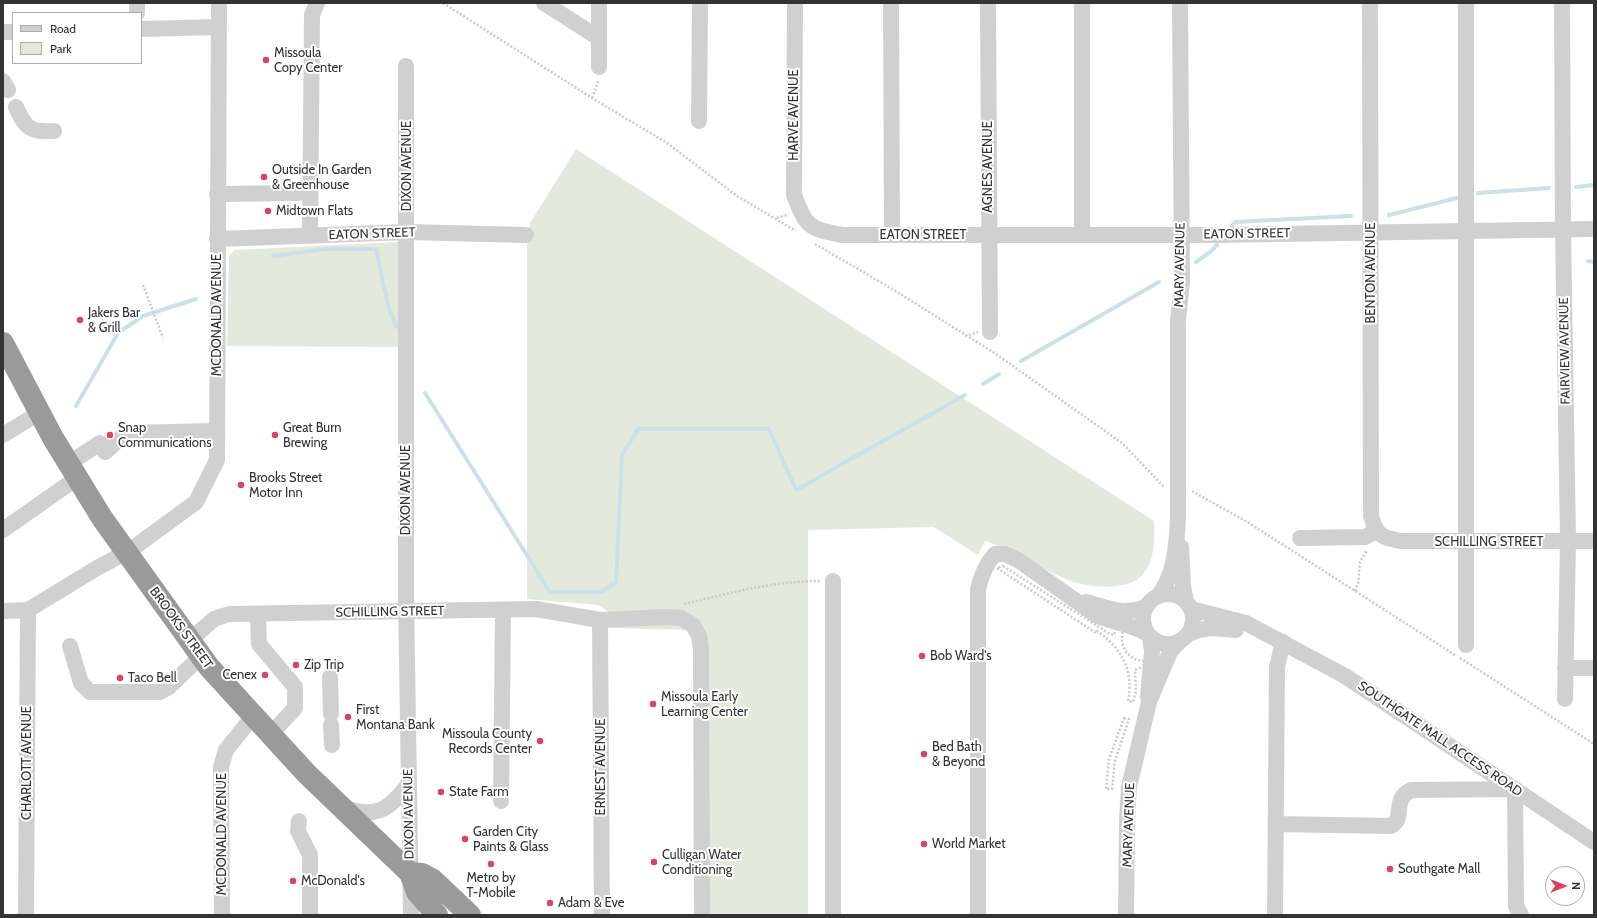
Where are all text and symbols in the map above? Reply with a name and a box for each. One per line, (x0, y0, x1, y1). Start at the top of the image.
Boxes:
legend (12, 12, 142, 64)
text: Road (50, 21, 76, 36)
text: Park (50, 41, 72, 56)
place label: Missoula Copy Center (274, 45, 342, 76)
marker: Missoula Copy Center (261, 55, 271, 65)
street label: HARVE AVENUE (786, 69, 802, 161)
street label: DIXON AVENUE (399, 121, 415, 211)
street label: AGNES AVENUE (980, 121, 996, 213)
place label: Outside In Garden & Greenhouse (272, 162, 372, 193)
marker: Outside In Garden & Greenhouse (259, 172, 269, 182)
place label: Midtown Flats (276, 203, 353, 219)
marker: Midtown Flats (263, 206, 273, 216)
street label: MARY AVENUE (1171, 222, 1189, 308)
street label: BENTON AVENUE (1363, 222, 1379, 324)
street label: EATON STREET (328, 225, 416, 243)
street label: EATON STREET (1203, 225, 1291, 243)
street label: EATON STREET (880, 227, 966, 243)
street label: MCDONALD AVENUE (209, 254, 225, 376)
street label: FAIRVIEW AVENUE (1556, 297, 1574, 405)
place label: Jakers Bar & Grill (88, 305, 140, 336)
marker: Jakers Bar & Grill (75, 315, 85, 325)
place label: Snap Communications (118, 420, 212, 451)
place label: Great Burn Brewing (283, 420, 342, 451)
marker: Snap Communications (105, 430, 115, 440)
marker: Great Burn Brewing (270, 430, 280, 440)
street label: DIXON AVENUE (398, 445, 414, 535)
place label: Brooks Street Motor Inn (249, 470, 322, 501)
marker: Brooks Street Motor Inn (236, 480, 246, 490)
street label: SCHILLING STREET (1435, 534, 1543, 550)
street label: BROOKS STREET (146, 584, 216, 672)
street label: SCHILLING STREET (335, 603, 445, 621)
place label: Bob Ward's (930, 648, 992, 664)
marker: Bob Ward's (917, 651, 927, 661)
place label: Zip Trip (304, 657, 344, 673)
marker: Zip Trip (291, 660, 301, 670)
place label: Cenex (222, 667, 257, 683)
place label: Taco Bell (128, 670, 177, 686)
marker: Cenex (260, 670, 270, 680)
marker: Taco Bell (115, 673, 125, 683)
street label: SOUTHGATE MALL ACCESS ROAD (1355, 678, 1525, 800)
place label: Missoula Early Learning Center (661, 689, 748, 720)
marker: Missoula Early Learning Center (648, 699, 658, 709)
place label: First Montana Bank (356, 702, 435, 733)
street label: CHARLOTT AVENUE (19, 706, 35, 820)
marker: First Montana Bank (343, 712, 353, 722)
street label: ERNEST AVENUE (593, 718, 609, 816)
place label: Missoula County Records Center (442, 726, 532, 757)
marker: Missoula County Records Center (535, 736, 545, 746)
place label: Bed Bath & Beyond (932, 739, 985, 770)
marker: Bed Bath & Beyond (919, 749, 929, 759)
street label: DIXON AVENUE (400, 769, 418, 859)
street label: MCDONALD AVENUE (214, 773, 230, 895)
street label: MARY AVENUE (1120, 782, 1138, 868)
place label: State Farm (449, 784, 509, 800)
marker: State Farm (436, 787, 446, 797)
place label: Garden City Paints & Glass (473, 824, 549, 855)
marker: Garden City Paints & Glass (460, 834, 470, 844)
place label: World Market (932, 836, 1006, 852)
marker: World Market (919, 839, 929, 849)
place label: Culligan Water Conditioning (662, 847, 741, 878)
marker: Culligan Water Conditioning (649, 857, 659, 867)
marker: Metro by T-Mobile (486, 859, 496, 869)
place label: Southgate Mall (1398, 861, 1480, 877)
marker: Southgate Mall (1385, 864, 1395, 874)
north arrow (1545, 866, 1585, 906)
place label: Metro by T-Mobile (466, 870, 516, 901)
place label: McDonald's (301, 873, 365, 889)
marker: McDonald's (288, 876, 298, 886)
text: N (1569, 882, 1583, 890)
place label: Adam & Eve (558, 895, 624, 911)
marker: Adam & Eve (545, 898, 555, 908)

